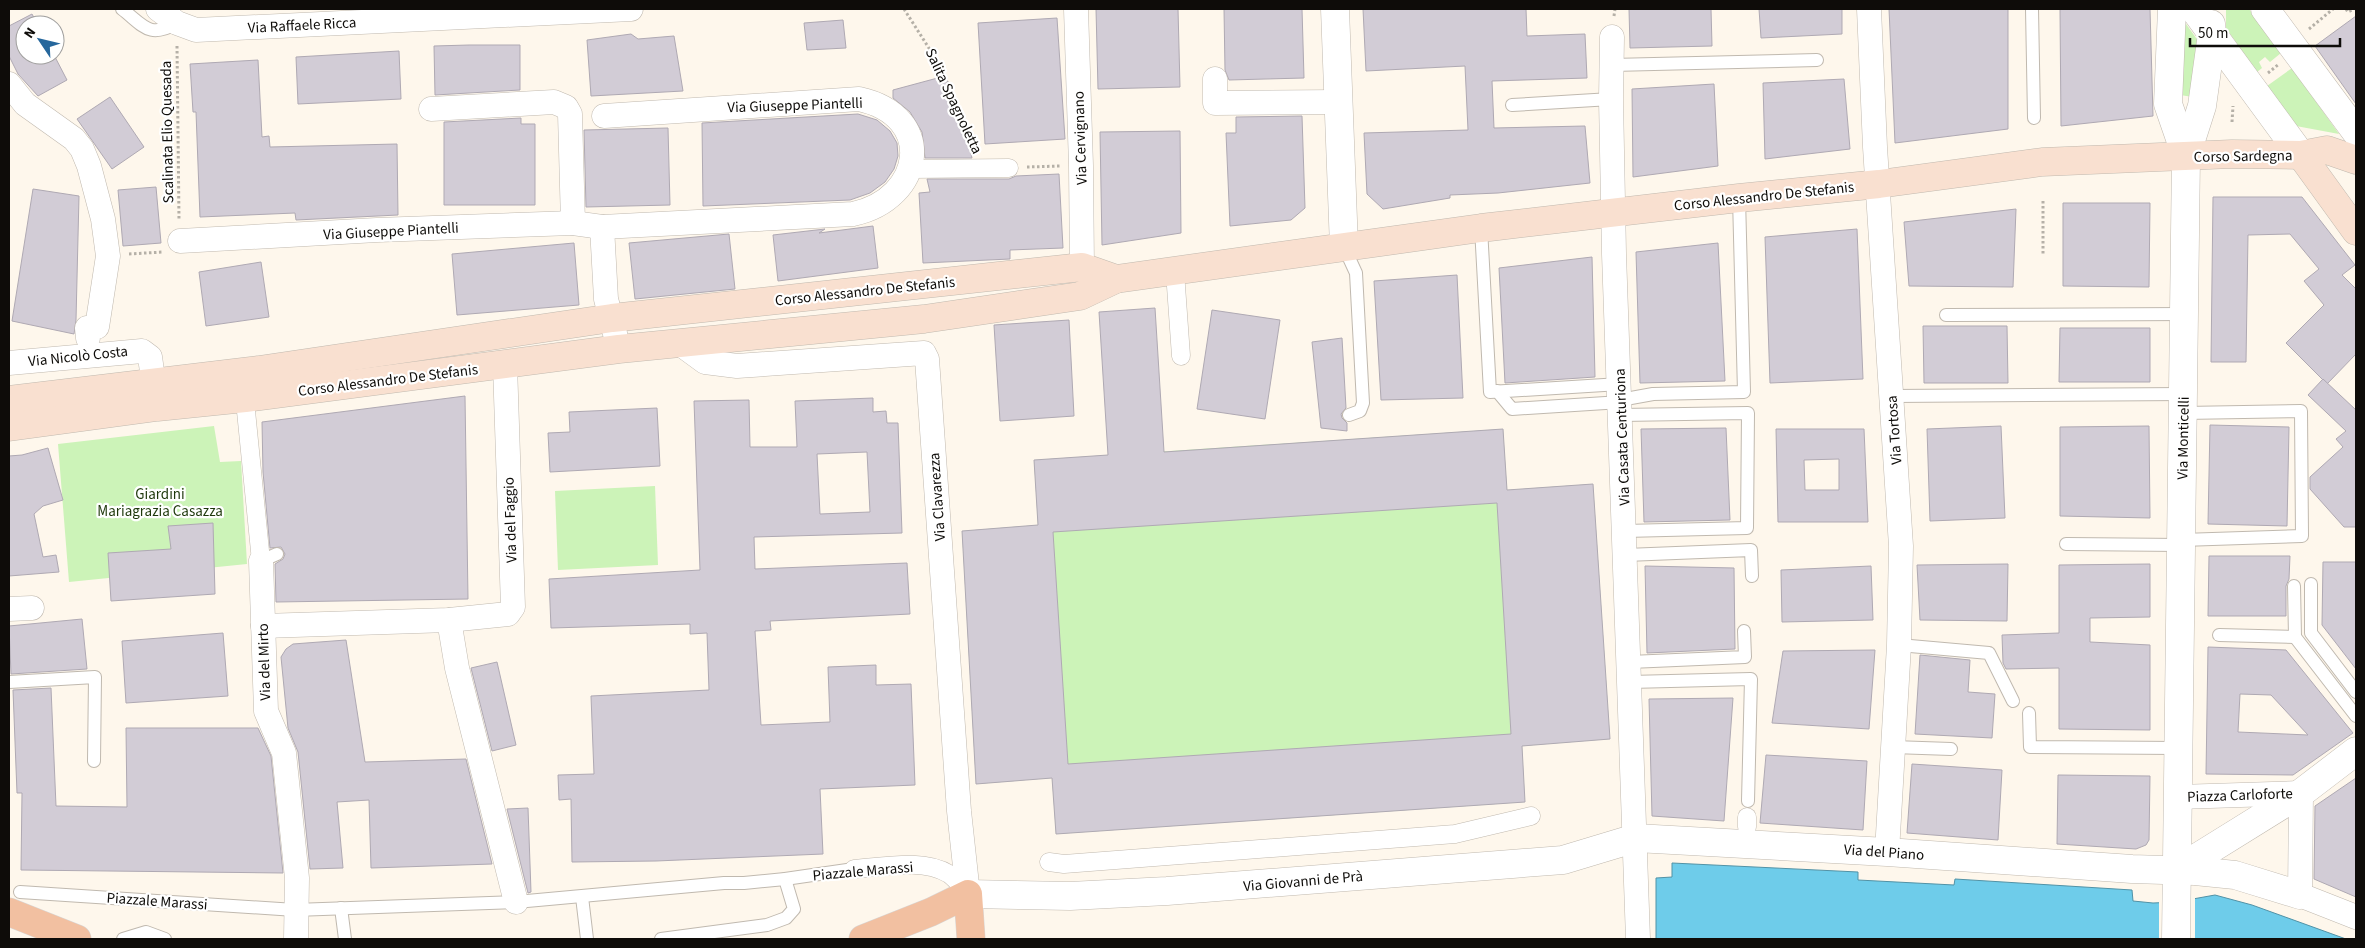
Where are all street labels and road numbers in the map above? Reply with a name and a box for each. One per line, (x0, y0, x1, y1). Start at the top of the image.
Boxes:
street label: Via Raffaele Ricca (247, 12, 357, 39)
street label: Salita Spagnoletta (920, 45, 987, 157)
street label: Scalinata Elio Quesada (156, 61, 179, 203)
street label: Via Cervignano (1068, 91, 1093, 185)
street label: Via Giuseppe Piantelli (727, 93, 863, 118)
street label: Corso Sardegna (2193, 145, 2293, 168)
street label: Corso Alessandro De Stefanis (1673, 177, 1855, 216)
street label: Via Giuseppe Piantelli (323, 217, 459, 246)
street label: Corso Alessandro De Stefanis (774, 272, 956, 311)
street label: Via Nicolò Costa (27, 341, 129, 372)
street label: Corso Alessandro De Stefanis (297, 359, 479, 402)
street label: Via Casata Centuriona (1610, 368, 1635, 506)
street label: Via Tortosa (1882, 395, 1907, 465)
street label: Via Monticelli (2172, 396, 2195, 480)
street label: Via Clavarezza (924, 452, 951, 542)
street label: Via del Faggio (499, 477, 522, 563)
street label: Via del Mirto (253, 623, 276, 701)
street label: Piazza Carloforte (2187, 783, 2293, 808)
street label: Via del Piano (1843, 839, 1925, 866)
street label: Piazzale Marassi (812, 857, 914, 886)
street label: Via Giovanni de Prà (1242, 866, 1364, 897)
street label: Piazzale Marassi (106, 887, 208, 916)

